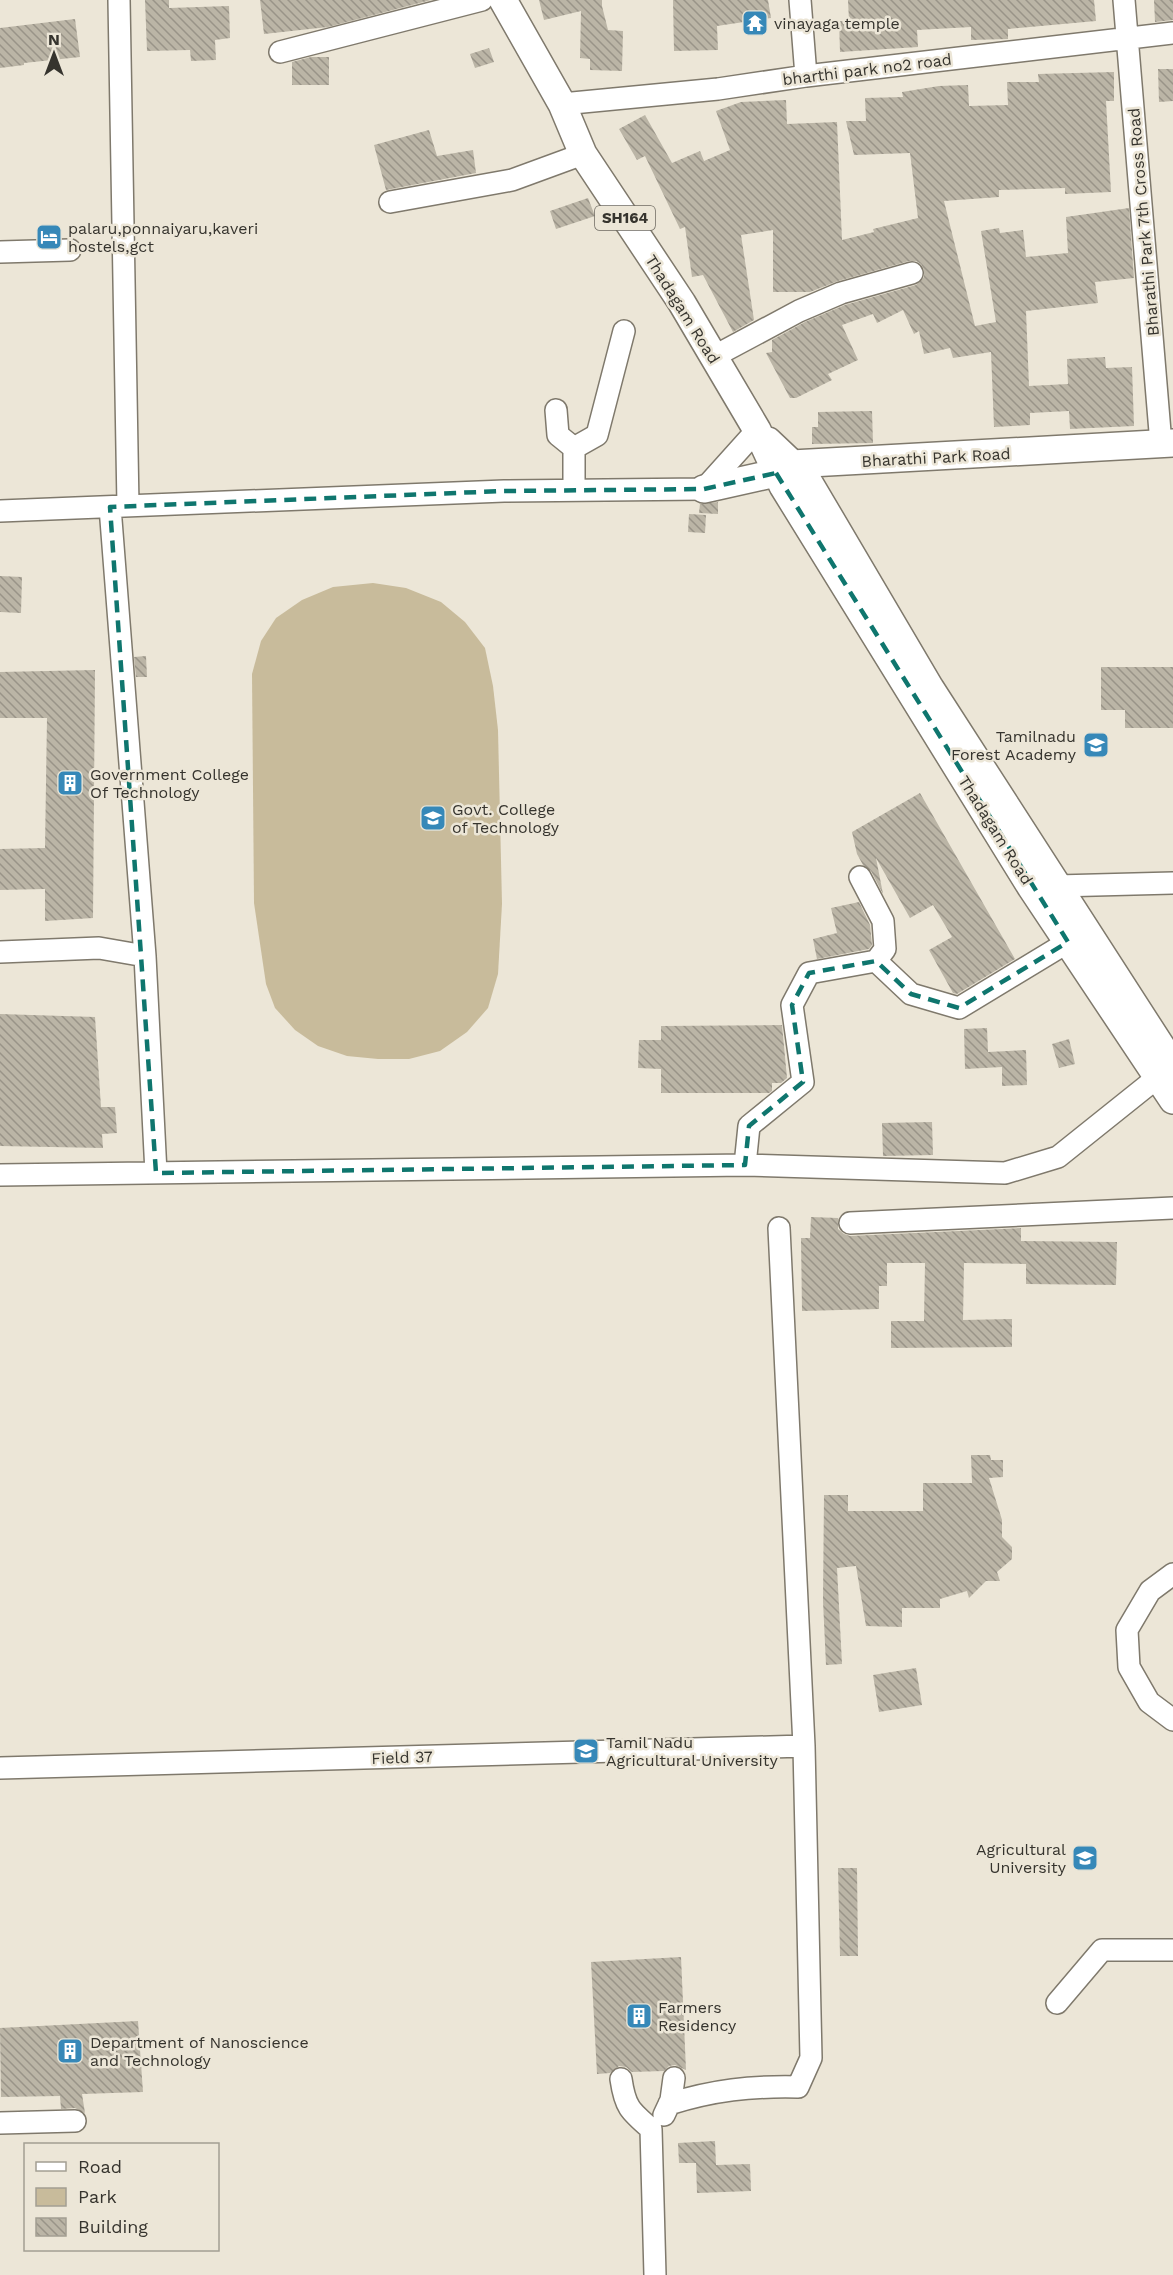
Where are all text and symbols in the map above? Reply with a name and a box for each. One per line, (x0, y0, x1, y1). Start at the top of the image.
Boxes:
temple icon: vinayaga temple (740, 8, 770, 38)
place label: vinayaga temple (774, 14, 900, 33)
north arrow (24, 24, 84, 84)
text: N (48, 30, 60, 49)
street label: bharthi park no2 road (781, 50, 953, 89)
street label: Bharathi Park 7th Cross Road (1124, 107, 1163, 337)
road number: SH164 (595, 206, 655, 230)
place label: palaru,ponnaiyaru,kaveri hostels,gct (68, 219, 258, 256)
hotel icon: palaru,ponnaiyaru,kaveri hostels,gct (34, 222, 64, 252)
street label: Thadagam Road (641, 251, 724, 367)
street label: Bharathi Park Road (861, 444, 1011, 471)
place label: Tamilnadu Forest Academy (951, 727, 1077, 764)
school or university icon: Tamilnadu Forest Academy (1081, 730, 1111, 760)
place label: Government College Of Technology (90, 765, 249, 802)
building icon: Government College Of Technology (55, 768, 85, 798)
street label: Thadagam Road (954, 772, 1037, 888)
place label: Govt. College of Technology (452, 800, 560, 837)
school or university icon: Govt. College of Technology (418, 803, 448, 833)
place label: Tamil Nadu Agricultural University (606, 1733, 779, 1770)
school or university icon: Tamil Nadu Agricultural University (571, 1736, 601, 1766)
street label: Field 37 (371, 1747, 433, 1768)
place label: Agricultural University (976, 1840, 1067, 1877)
school or university icon: Agricultural University (1070, 1843, 1100, 1873)
place label: Farmers Residency (658, 1998, 737, 2035)
building icon: Farmers Residency (624, 2001, 654, 2031)
place label: Department of Nanoscience and Technology (90, 2033, 309, 2070)
building icon: Department of Nanoscience and Technology (55, 2036, 85, 2066)
legend (24, 2143, 219, 2251)
text: Road (78, 2156, 122, 2177)
text: Park (78, 2186, 117, 2207)
text: Building (78, 2216, 148, 2237)

